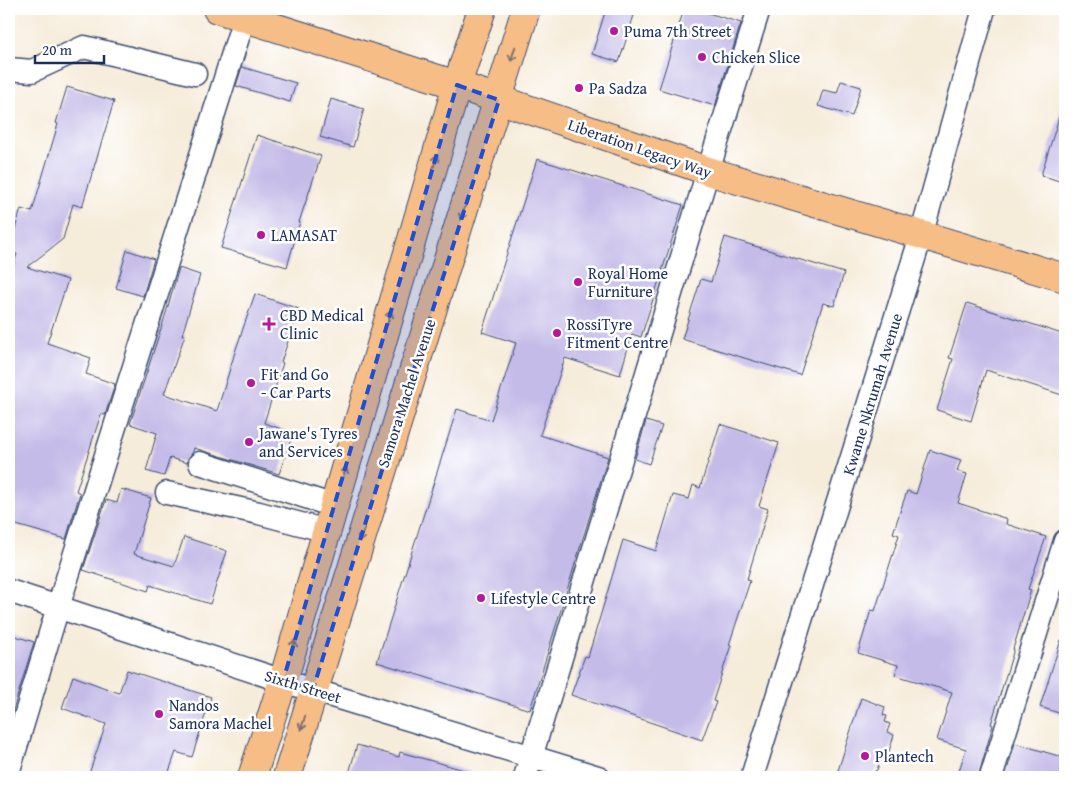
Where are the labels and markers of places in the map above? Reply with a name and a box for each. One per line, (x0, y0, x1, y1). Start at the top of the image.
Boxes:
place label: Puma 7th Street (624, 19, 732, 43)
marker: Puma 7th Street (608, 25, 620, 37)
place label: Chicken Slice (712, 45, 800, 69)
marker: Chicken Slice (696, 51, 708, 63)
place label: Pa Sadza (589, 76, 648, 100)
marker: Pa Sadza (573, 82, 585, 94)
place label: LAMASAT (271, 223, 337, 247)
marker: LAMASAT (255, 229, 267, 241)
place label: Royal Home Furniture (588, 261, 668, 303)
marker: Royal Home Furniture (572, 276, 584, 288)
place label: CBD Medical Clinic (280, 303, 364, 345)
place label: RossiTyre Fitment Centre (567, 312, 668, 354)
marker: CBD Medical Clinic (262, 317, 276, 331)
marker: RossiTyre Fitment Centre (551, 327, 563, 339)
place label: Fit and Go - Car Parts (261, 362, 331, 404)
marker: Fit and Go - Car Parts (245, 377, 257, 389)
place label: Jawane's Tyres and Services (257, 421, 358, 463)
marker: Jawane's Tyres and Services (243, 436, 255, 448)
place label: Lifestyle Centre (491, 586, 596, 610)
marker: Lifestyle Centre (475, 592, 487, 604)
place label: Nandos Samora Machel (169, 693, 272, 735)
marker: Nandos Samora Machel (153, 708, 165, 720)
place label: Plantech (875, 744, 934, 768)
marker: Plantech (859, 750, 871, 762)

